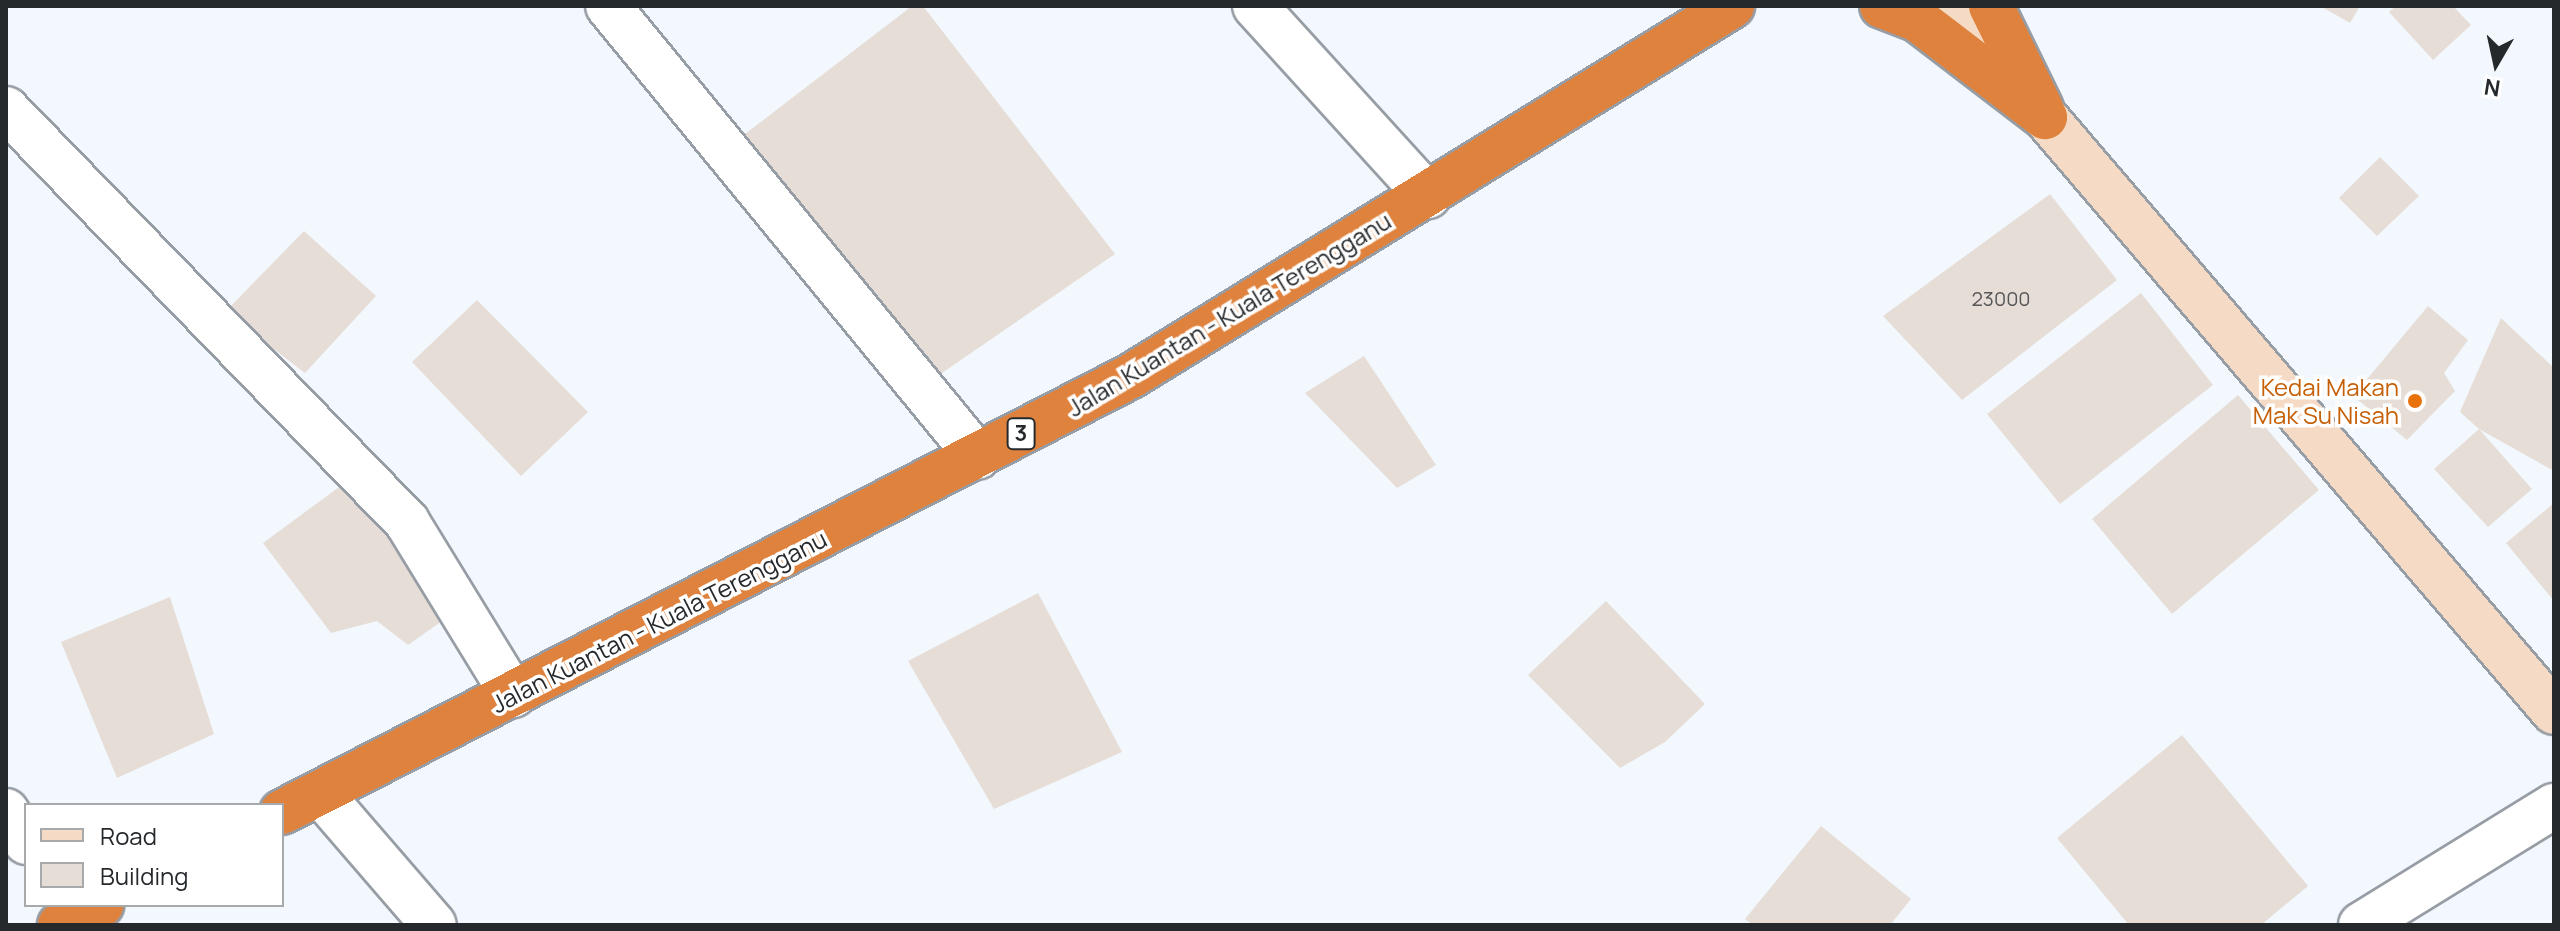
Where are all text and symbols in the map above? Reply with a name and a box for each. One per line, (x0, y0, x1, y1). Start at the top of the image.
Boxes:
north arrow (2456, 24, 2536, 104)
text: N (2482, 72, 2502, 104)
street label: Jalan Kuantan - Kuala Terengganu (1062, 206, 1396, 422)
house number: 23000 (1971, 286, 2031, 310)
place label: Kedai Makan Mak Su Nisah (2253, 373, 2399, 429)
marker: Kedai Makan Mak Su Nisah (2406, 392, 2424, 410)
road number: 3 (1005, 416, 1037, 452)
street label: Jalan Kuantan - Kuala Terengganu (487, 524, 831, 718)
legend (24, 803, 284, 907)
text: Road (100, 819, 157, 852)
text: Building (100, 859, 188, 892)

